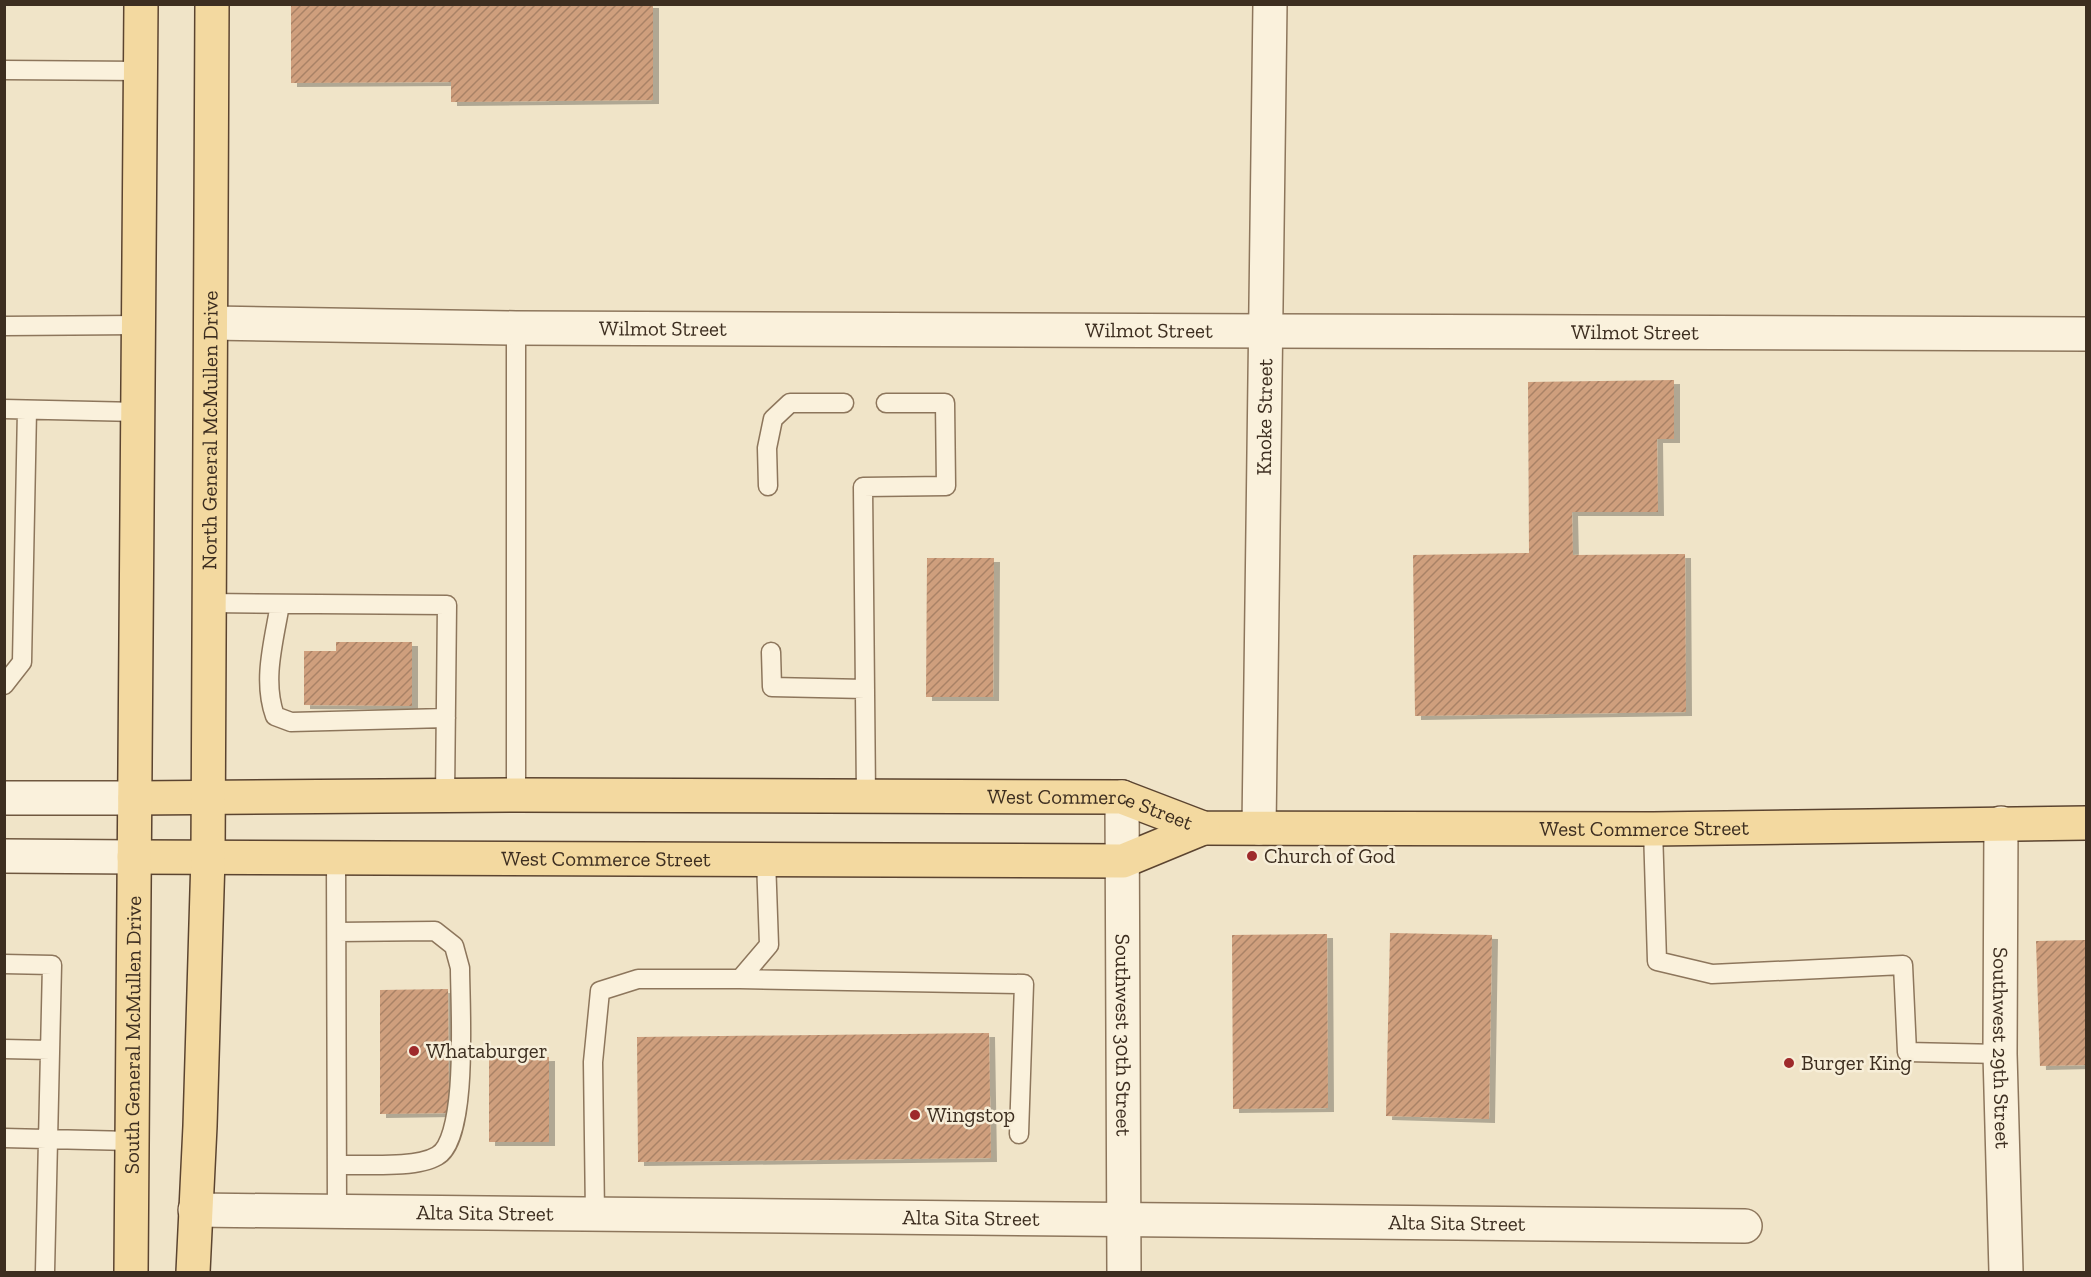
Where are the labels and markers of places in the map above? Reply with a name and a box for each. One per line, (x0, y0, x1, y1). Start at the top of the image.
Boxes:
place label: Church of God (1264, 843, 1395, 868)
marker: Church of God (1245, 849, 1259, 863)
place label: Whataburger (426, 1038, 547, 1063)
marker: Whataburger (407, 1044, 421, 1058)
place label: Burger King (1801, 1050, 1912, 1075)
marker: Burger King (1782, 1056, 1796, 1070)
place label: Wingstop (927, 1102, 1015, 1127)
marker: Wingstop (908, 1108, 922, 1122)

